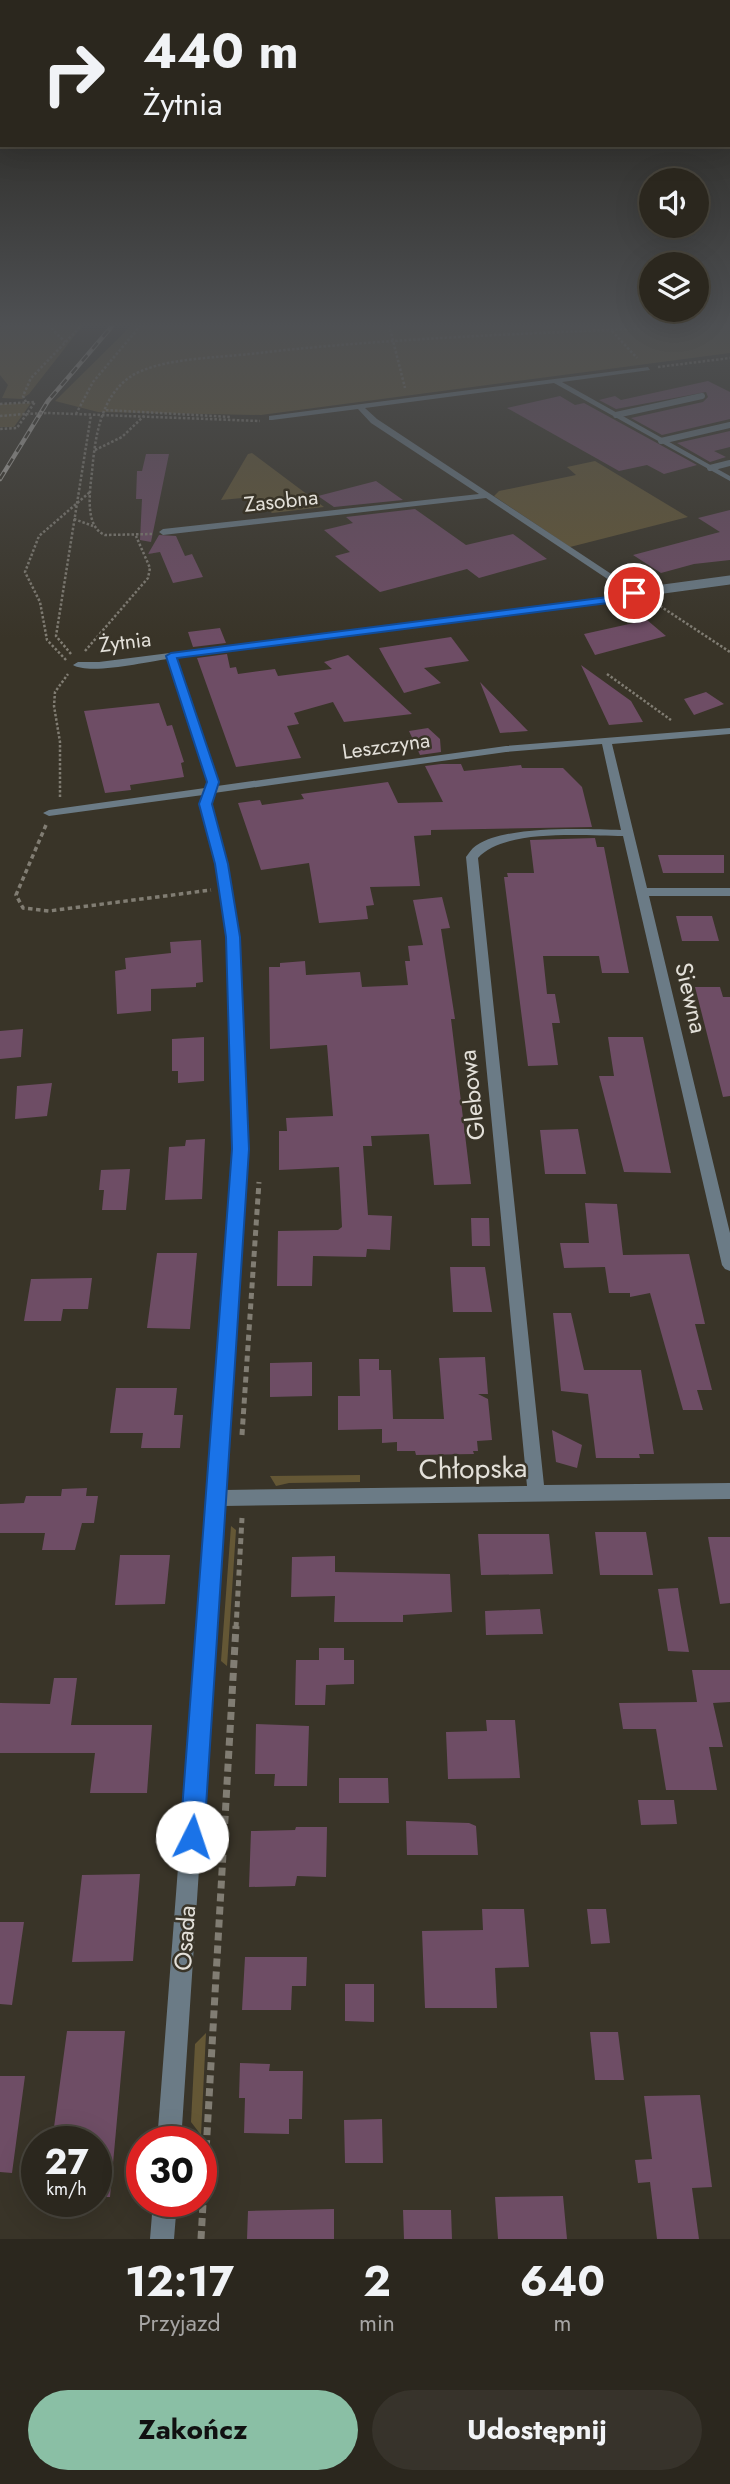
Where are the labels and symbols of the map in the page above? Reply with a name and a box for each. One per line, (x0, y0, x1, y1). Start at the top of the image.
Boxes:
street label: Zasobna (242, 482, 320, 520)
pin (604, 563, 664, 623)
street label: Żytnia (97, 624, 153, 660)
street label: Leszczyna (340, 725, 432, 767)
street label: Siewna (666, 959, 717, 1037)
street label: Glebowa (449, 1048, 494, 1142)
street label: Chłopska (418, 1447, 528, 1490)
position arrow (155, 1800, 229, 1874)
street label: Osada (165, 1904, 204, 1972)
speed limit sign: 30 (126, 2126, 217, 2217)

